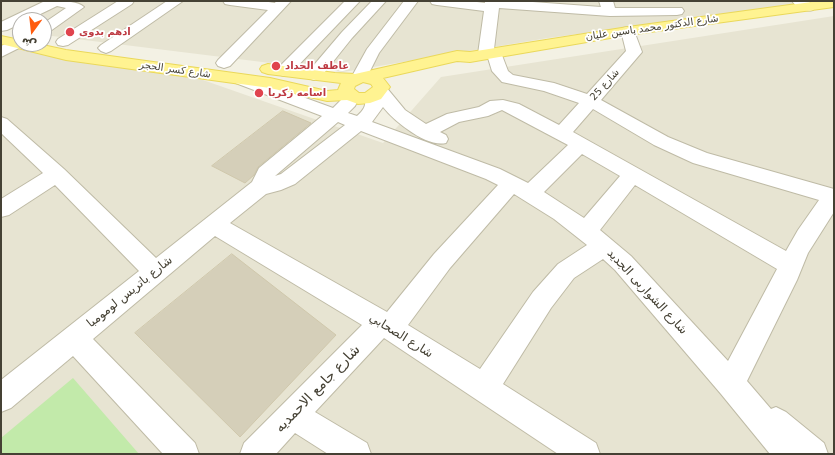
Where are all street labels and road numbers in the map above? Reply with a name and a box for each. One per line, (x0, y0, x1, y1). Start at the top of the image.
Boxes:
street label: شارع الدكتور محمد ياسين عليان (585, 13, 719, 43)
street label: شارع كسر الحجر (138, 59, 212, 81)
street label: شارع 25 (588, 67, 622, 103)
street label: شارع الشواربى الجديد (604, 246, 690, 338)
street label: شارع باتريس لومومبا (84, 253, 176, 331)
street label: شارع الصحابي (366, 311, 436, 361)
street label: شارع جامع الاحمديه (272, 342, 364, 436)

